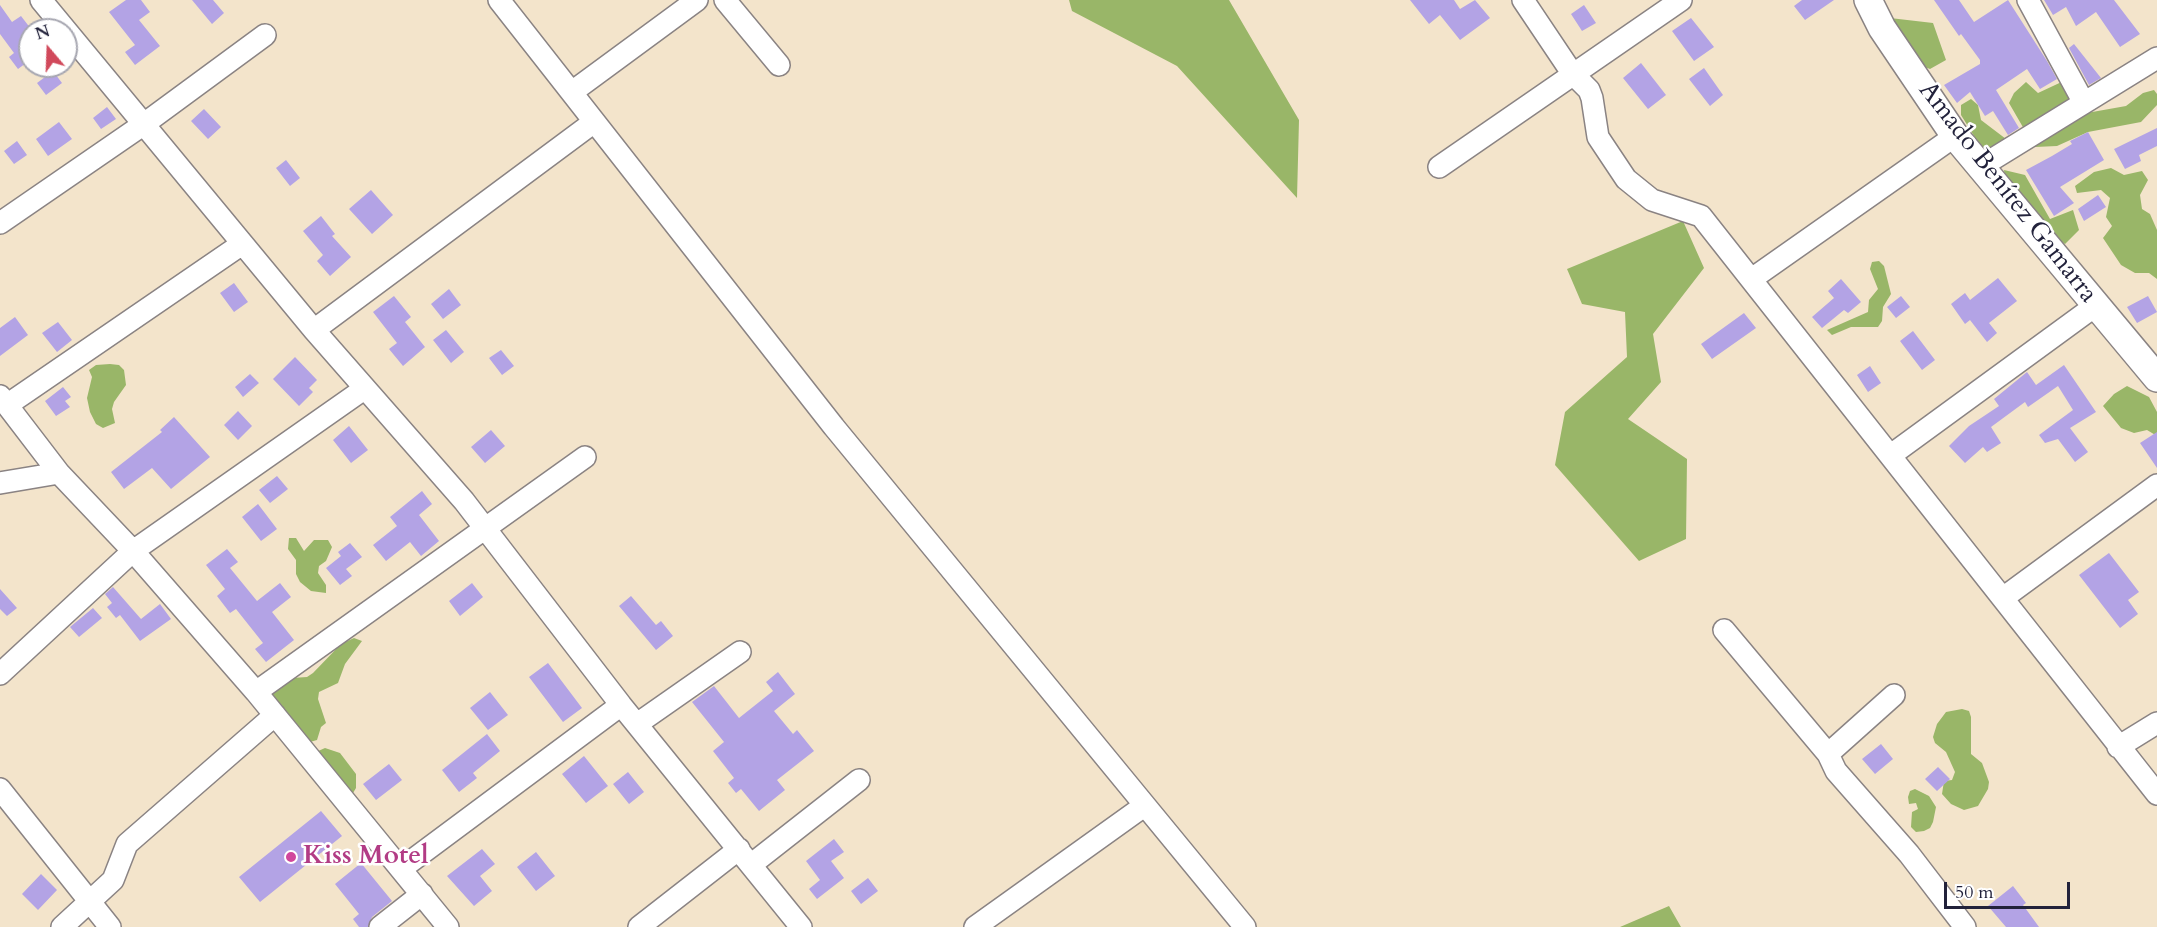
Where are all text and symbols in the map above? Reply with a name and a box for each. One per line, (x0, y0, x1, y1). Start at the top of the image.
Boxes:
north arrow (18, 18, 78, 78)
text: N (33, 20, 53, 46)
street label: Amado Benítez Gamarra (1911, 76, 2103, 310)
place label: Kiss Motel (303, 841, 429, 873)
marker: Kiss Motel (284, 850, 298, 864)
scale bar (1947, 870, 2073, 908)
text: 50 m (1955, 880, 1994, 905)

